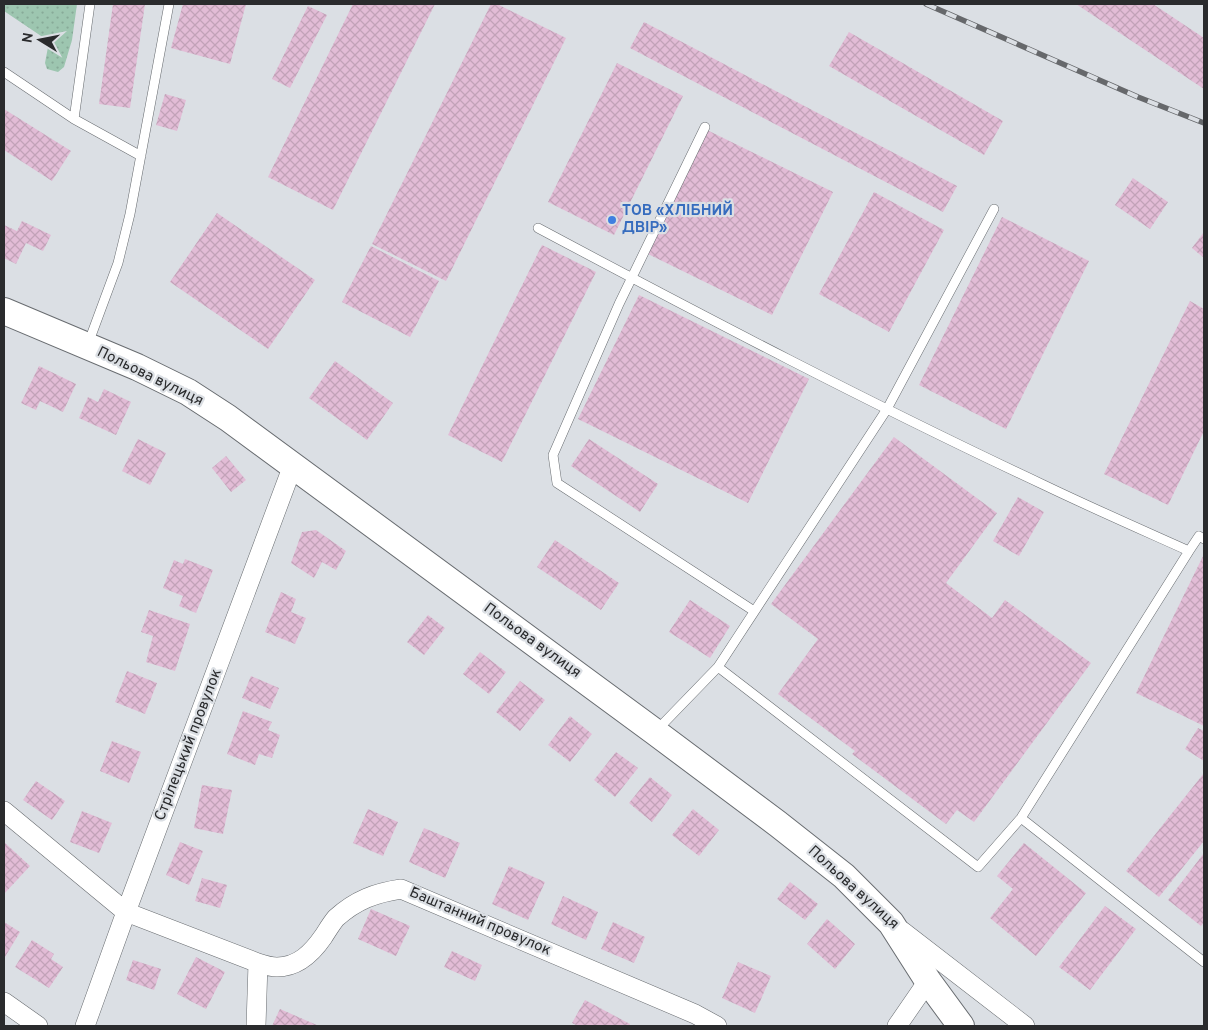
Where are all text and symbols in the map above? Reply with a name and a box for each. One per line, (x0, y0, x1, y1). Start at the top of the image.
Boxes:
north arrow (15, 15, 65, 65)
text: N (19, 32, 38, 44)
place label: ТОВ «ХЛІБНИЙ ДВІР» (622, 200, 733, 238)
marker: ТОВ «ХЛІБНИЙ ДВІР» (606, 214, 618, 226)
street label: Польова вулиця (94, 343, 206, 411)
street label: Польова вулиця (480, 599, 584, 683)
street label: Стрілецький провулок (151, 666, 227, 824)
street label: Польова вулиця (804, 842, 902, 934)
street label: Баштанний провулок (406, 883, 554, 961)

